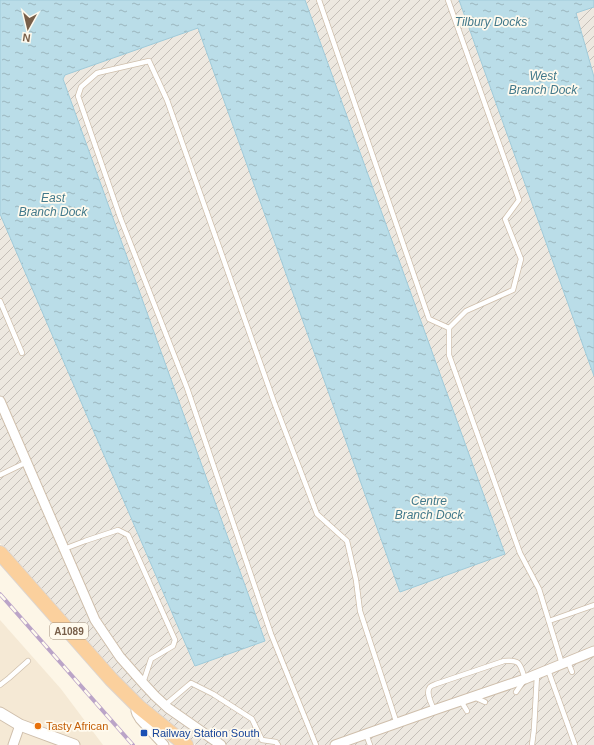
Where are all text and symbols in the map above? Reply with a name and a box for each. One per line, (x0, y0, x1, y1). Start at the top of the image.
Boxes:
north arrow (8, 8, 48, 48)
water label: Tilbury Docks (455, 15, 527, 29)
text: N (22, 31, 31, 44)
water label: West Branch Dock (509, 69, 578, 97)
water label: East Branch Dock (19, 191, 88, 219)
water label: Centre Branch Dock (395, 494, 464, 522)
road number: A1089 (50, 623, 88, 639)
place label: Tasty African (46, 720, 108, 732)
marker: Tasty African (33, 721, 43, 731)
place label: Railway Station South (152, 727, 260, 739)
marker: Railway Station South (139, 728, 149, 738)

